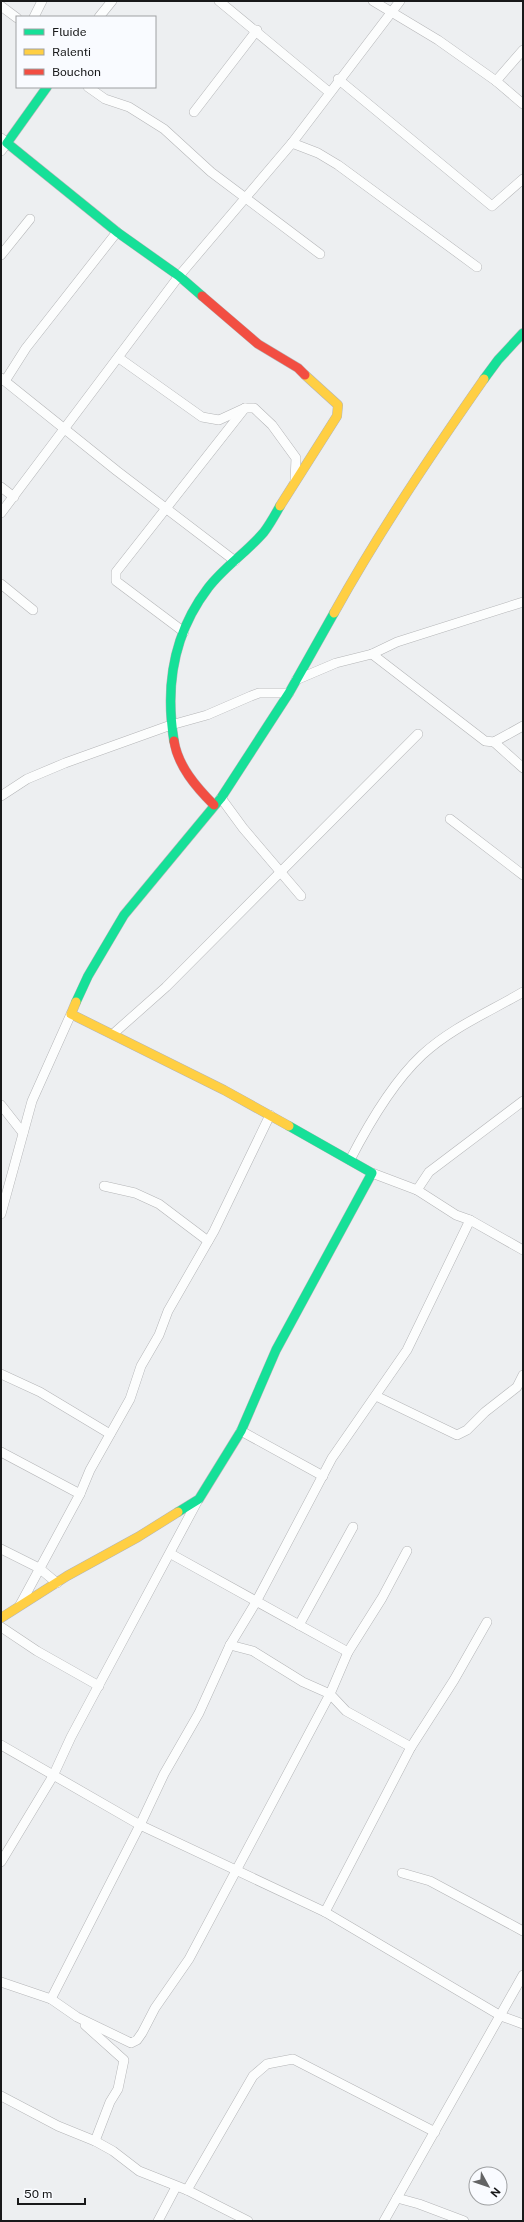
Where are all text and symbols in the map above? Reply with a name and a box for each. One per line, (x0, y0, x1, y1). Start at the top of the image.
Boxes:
legend (16, 16, 156, 88)
text: Fluide (52, 25, 87, 39)
text: Ralenti (52, 45, 91, 59)
text: Bouchon (52, 65, 101, 79)
north arrow (468, 2166, 508, 2206)
scale bar (18, 2180, 85, 2206)
text: N (488, 2185, 503, 2200)
text: 50 m (24, 2187, 52, 2201)

